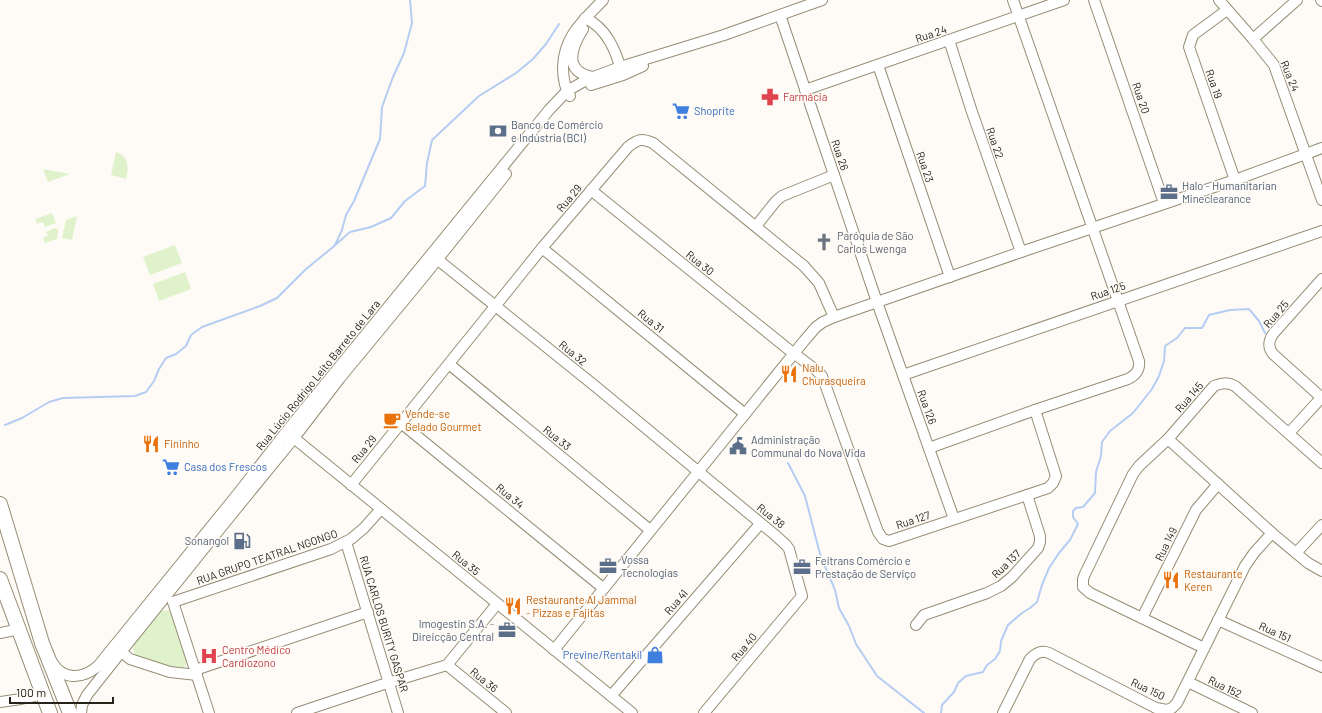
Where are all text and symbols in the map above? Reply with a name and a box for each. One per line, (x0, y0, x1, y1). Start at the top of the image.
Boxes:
street label: Rua 24 (913, 22, 948, 45)
street label: Rua 24 (1278, 58, 1303, 93)
street label: Rua 19 (1203, 68, 1226, 100)
street label: Rua 20 (1130, 80, 1153, 115)
pharmacy icon: Farmácia (760, 87, 780, 107)
place label: Farmácia (783, 90, 827, 103)
supermarket icon: Shoprite (671, 101, 691, 121)
place label: Shoprite (694, 104, 735, 117)
place label: Banco de Comércio e Indústria (BCI) (511, 118, 603, 144)
bank icon: Banco de Comércio e Indústria (BCI) (488, 121, 508, 141)
street label: Rua 22 (984, 125, 1007, 160)
street label: Rua 26 (829, 138, 852, 172)
street label: Rua 23 (914, 150, 937, 184)
place label: Halo - Humanitarian Mineclearance (1182, 179, 1277, 205)
street label: Rua 29 (553, 181, 584, 214)
office icon: Halo - Humanitarian Mineclearance (1159, 182, 1179, 202)
place label: Paróquia de São Carlos Lwenga (837, 229, 914, 255)
church icon: Paróquia de São Carlos Lwenga (814, 232, 834, 252)
street label: Rua 30 (684, 247, 717, 278)
street label: Rua 125 (1089, 278, 1127, 303)
street label: Rua Lúcio Rodrigo Leito Barreto de Lara (253, 297, 382, 452)
street label: Rua 25 (1260, 297, 1291, 330)
street label: Rua 31 (636, 306, 667, 335)
street label: Rua 32 (557, 337, 590, 368)
place label: Nalu Churasqueira (802, 361, 866, 387)
restaurant icon: Nalu Churasqueira (779, 364, 799, 384)
street label: Rua 145 (1172, 379, 1206, 415)
street label: Rua 126 (915, 388, 940, 426)
place label: Vende-se Gelado Gourmet (405, 407, 481, 433)
cafe icon: Vende-se Gelado Gourmet (382, 410, 402, 430)
street label: Rua 33 (541, 423, 574, 453)
street label: Rua 29 (348, 432, 379, 465)
place label: Administração Communal do Nova Vida (751, 433, 865, 459)
restaurant icon: Fininho (141, 434, 161, 454)
public building icon: Administração Communal do Nova Vida (728, 436, 748, 456)
place label: Fininho (164, 437, 200, 450)
supermarket icon: Casa dos Frescos (161, 457, 181, 477)
place label: Casa dos Frescos (184, 460, 267, 473)
street label: Rua 34 (494, 480, 527, 511)
street label: Rua 38 (755, 501, 788, 531)
street label: Rua 127 (894, 508, 932, 531)
street label: Rua 149 (1152, 524, 1179, 563)
street label: RUA GRUPO TEATRAL NGONGO (195, 526, 339, 587)
fuel station icon: Sonangol (232, 531, 252, 551)
place label: Sonangol (185, 534, 229, 547)
street label: Rua 137 (988, 547, 1023, 581)
street label: Rua 35 (450, 548, 483, 578)
place label: Vossa Tecnologias (621, 553, 678, 579)
street label: RUA CARLOS BURITY GASPAR (358, 554, 412, 694)
place label: Feitrans Comércio e Prestação de Serviço (815, 554, 916, 580)
office icon: Vossa Tecnologias (598, 556, 618, 576)
office icon: Feitrans Comércio e Prestação de Serviço (792, 557, 812, 577)
place label: Restaurante Keren (1184, 567, 1243, 593)
restaurant icon: Restaurante Keren (1161, 570, 1181, 590)
street label: Rua 41 (661, 586, 690, 617)
place label: Restaurante Al Jammal - Pizzas e Fajitas (526, 593, 636, 619)
restaurant icon: Restaurante Al Jammal - Pizzas e Fajitas (503, 596, 523, 616)
place label: Imogestin S.A. - Direicção Central (412, 617, 494, 643)
street label: Rua 151 (1257, 619, 1293, 644)
office icon: Imogestin S.A. - Direicção Central (497, 620, 517, 640)
street label: Rua 40 (728, 630, 759, 663)
place label: Centro Médico Cardiozono (222, 643, 291, 669)
shop icon: Previne/Rentakil (645, 645, 665, 665)
hospital icon: Centro Médico Cardiozono (199, 646, 219, 666)
place label: Previne/Rentakil (563, 648, 642, 661)
street label: Rua 36 (468, 665, 501, 695)
street label: Rua 152 (1206, 673, 1244, 700)
street label: Rua 150 (1129, 675, 1167, 702)
scale bar (10, 679, 113, 705)
text: 100 m (16, 685, 46, 699)

